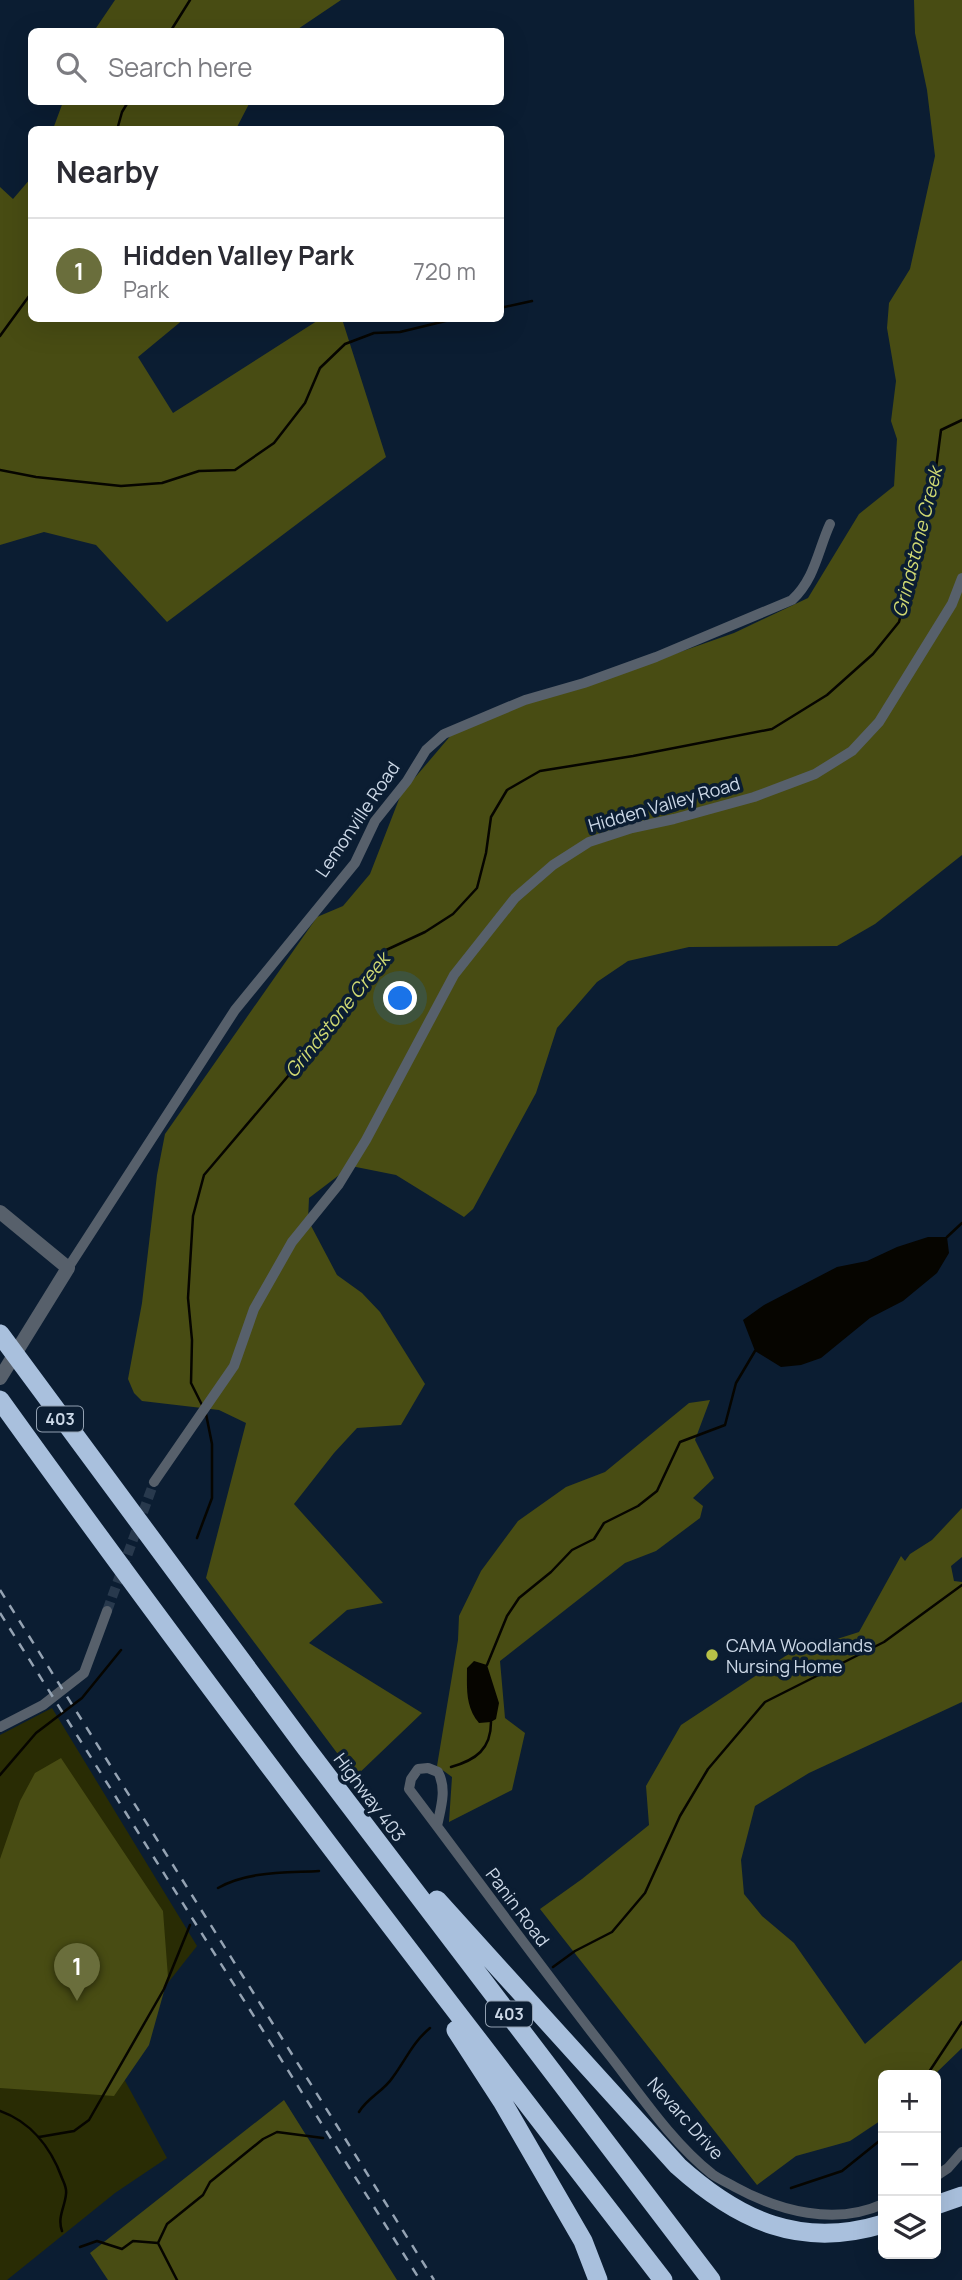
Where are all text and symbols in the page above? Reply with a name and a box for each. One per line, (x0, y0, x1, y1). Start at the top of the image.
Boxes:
search box (28, 28, 504, 105)
icon: search (52, 48, 90, 86)
text: Search here (108, 49, 253, 85)
text: Nearby (56, 151, 159, 192)
text: Hidden Valley Park (123, 237, 354, 273)
text: 1 (74, 255, 84, 287)
text: 720 m (413, 255, 476, 287)
text: Park (123, 273, 169, 305)
water label: Grindstone Creek (886, 462, 949, 620)
street label: Lemonville Road (309, 757, 405, 881)
street label: Hidden Valley Road (585, 771, 743, 837)
water label: Grindstone Creek (279, 945, 397, 1083)
your location (383, 981, 417, 1015)
road number: 403 (37, 1406, 83, 1432)
place label: CAMA Woodlands Nursing Home (726, 1633, 873, 1678)
marker: CAMA Woodlands Nursing Home (704, 1647, 720, 1663)
street label: Highway 403 (329, 1748, 411, 1846)
street label: Panin Road (481, 1863, 555, 1951)
pin: 1 (54, 1943, 100, 2001)
road number: 403 (486, 2002, 532, 2026)
map controls (878, 2070, 941, 2259)
button: + (878, 2070, 941, 2133)
street label: Nevarc Drive (643, 2072, 729, 2164)
button: − (878, 2133, 941, 2196)
button: layers (878, 2196, 941, 2259)

